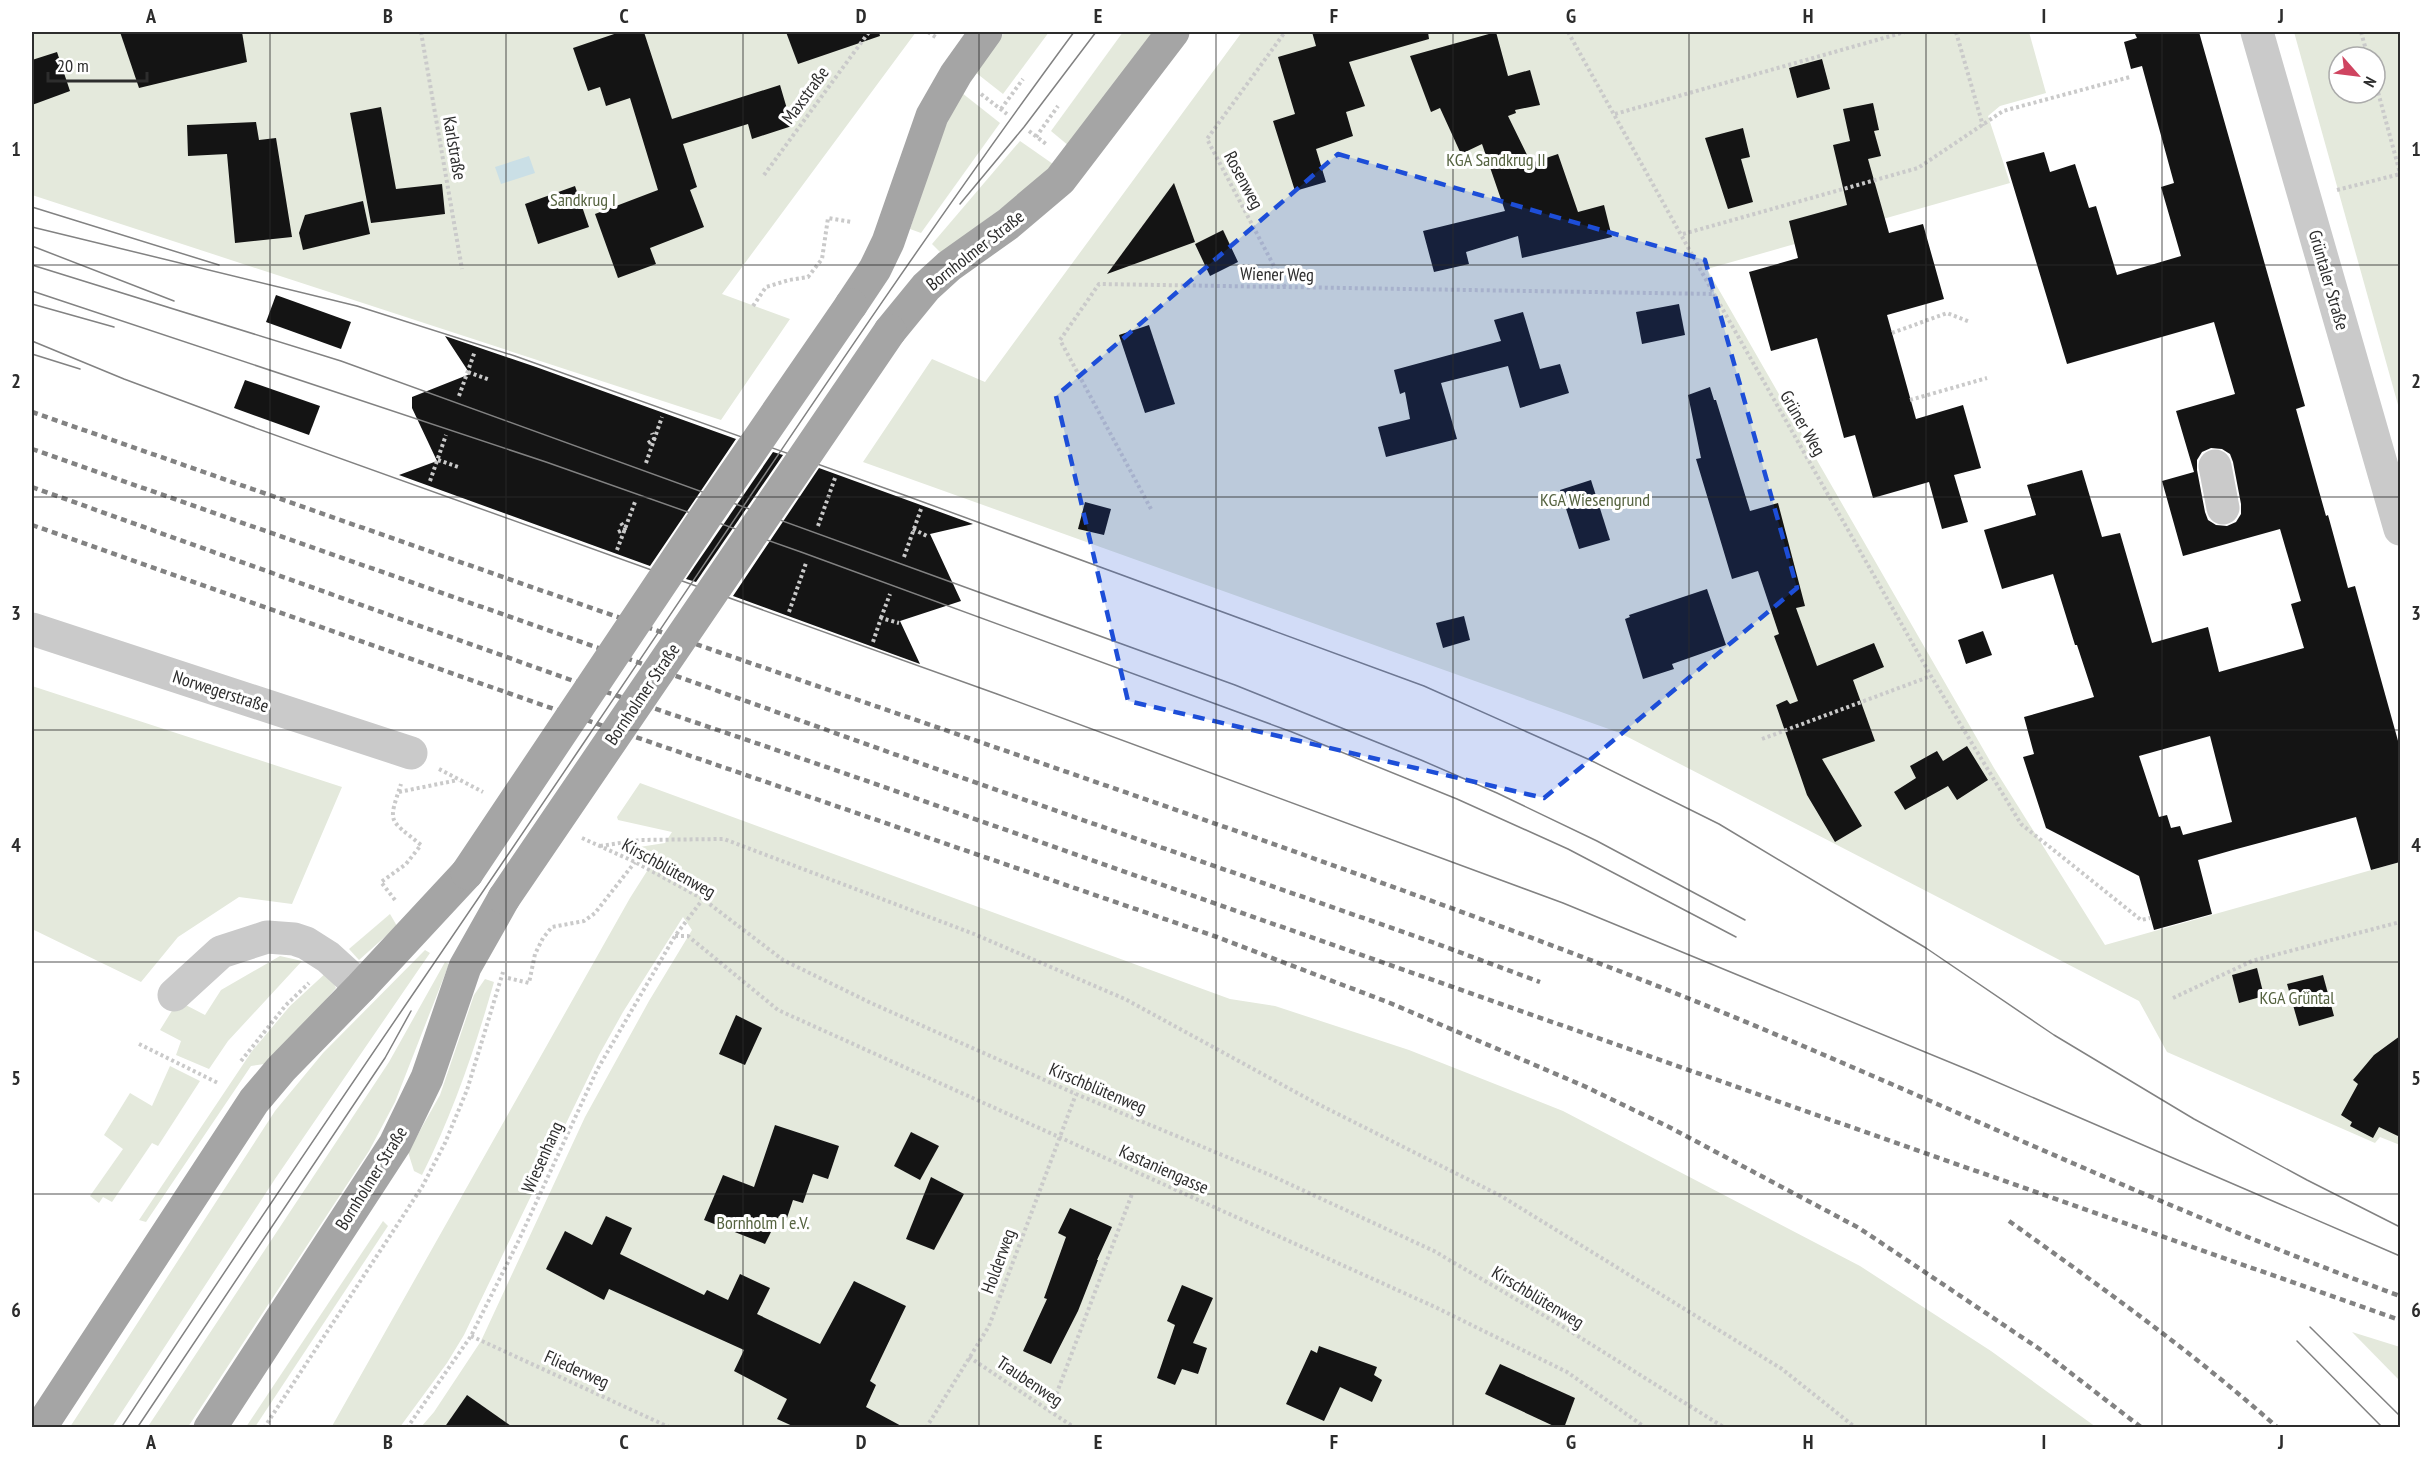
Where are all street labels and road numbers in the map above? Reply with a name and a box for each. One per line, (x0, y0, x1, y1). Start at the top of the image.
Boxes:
street label: Maxstraße (776, 62, 834, 128)
street label: Karlstraße (438, 114, 472, 182)
street label: Rosenweg (1219, 147, 1269, 213)
street label: Bornholmer Straße (921, 205, 1029, 295)
street label: Grüntaler Straße (2304, 227, 2354, 333)
street label: Wiener Weg (1240, 262, 1314, 286)
street label: Grüner Weg (1775, 386, 1831, 460)
street label: Bornholmer Straße (600, 639, 684, 749)
street label: Norwegerstraße (170, 665, 272, 717)
street label: Kirschblütenweg (618, 833, 720, 903)
street label: Kirschblütenweg (1046, 1057, 1150, 1119)
street label: Wiesenhang (516, 1118, 568, 1196)
street label: Bornholmer Straße (330, 1122, 412, 1234)
street label: Kastaniengasse (1116, 1139, 1212, 1199)
street label: Holderweg (976, 1225, 1020, 1297)
street label: Kirschblütenweg (1488, 1260, 1588, 1334)
street label: Fliederweg (541, 1345, 613, 1393)
street label: Traubenweg (992, 1350, 1068, 1412)

